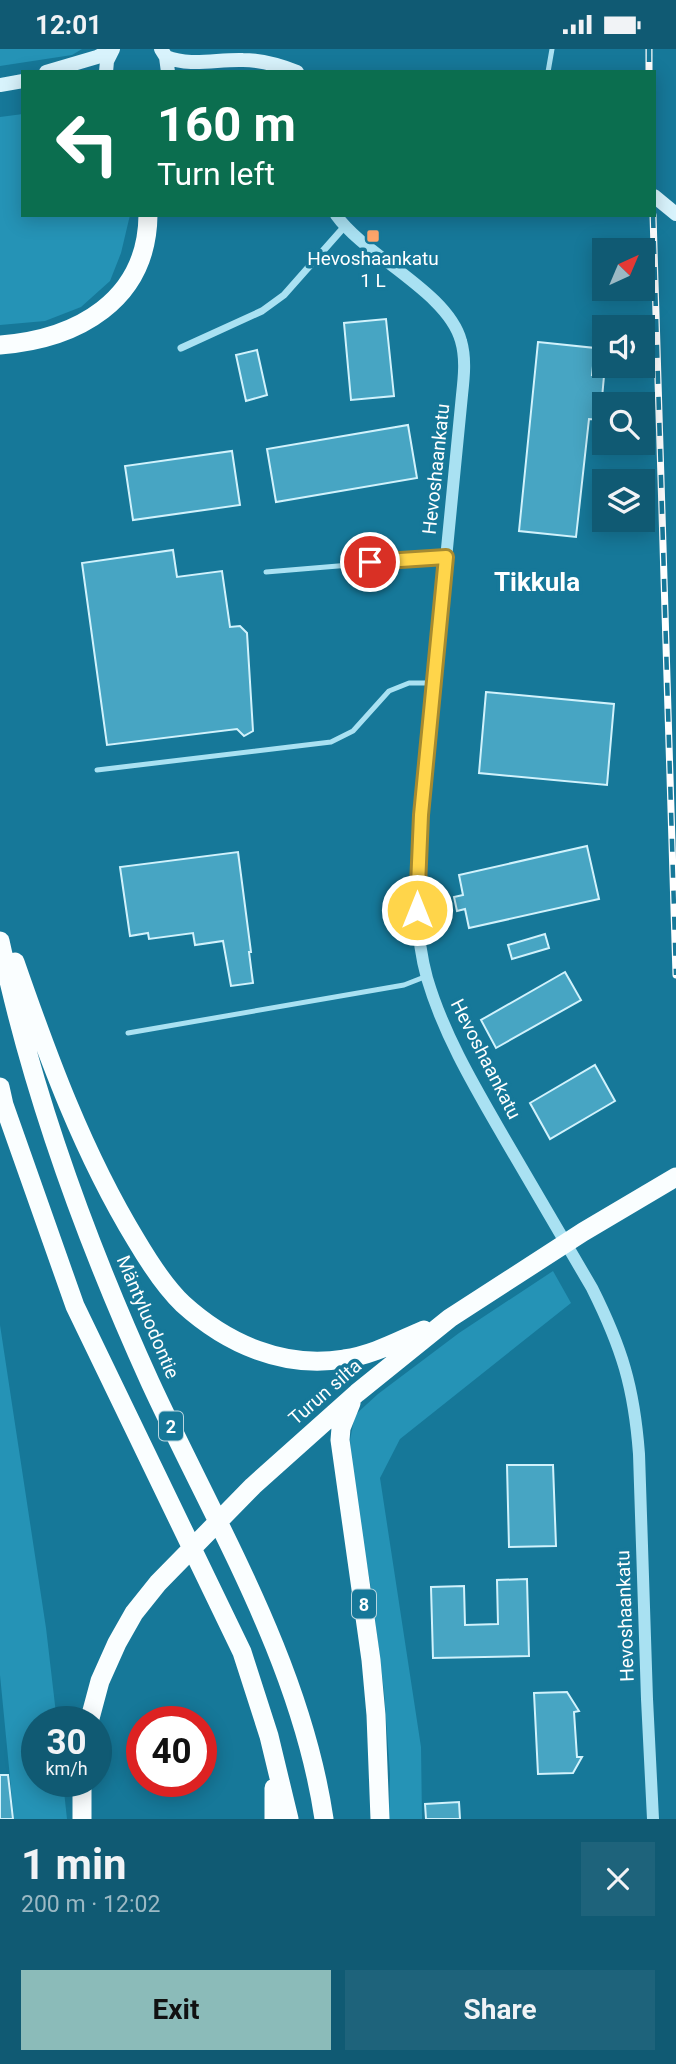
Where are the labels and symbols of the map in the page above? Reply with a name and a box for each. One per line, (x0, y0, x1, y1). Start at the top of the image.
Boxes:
marker: Hevoshaankatu 1 L (365, 228, 381, 244)
north arrow (592, 238, 654, 301)
place label: Hevoshaankatu 1 L (307, 247, 439, 292)
street label: Hevoshaankatu (418, 402, 454, 536)
pin (340, 532, 400, 592)
district label: Tikkula (494, 567, 580, 597)
position arrow (380, 873, 454, 947)
street label: Hevoshaankatu (446, 995, 526, 1123)
street label: Mäntyluodontie (112, 1252, 184, 1382)
street label: Turun silta (284, 1354, 366, 1430)
road number: 2 (159, 1411, 183, 1441)
street label: Hevoshaankatu (611, 1550, 639, 1682)
road number: 8 (352, 1589, 376, 1619)
speed limit sign: 40 (126, 1706, 217, 1797)

